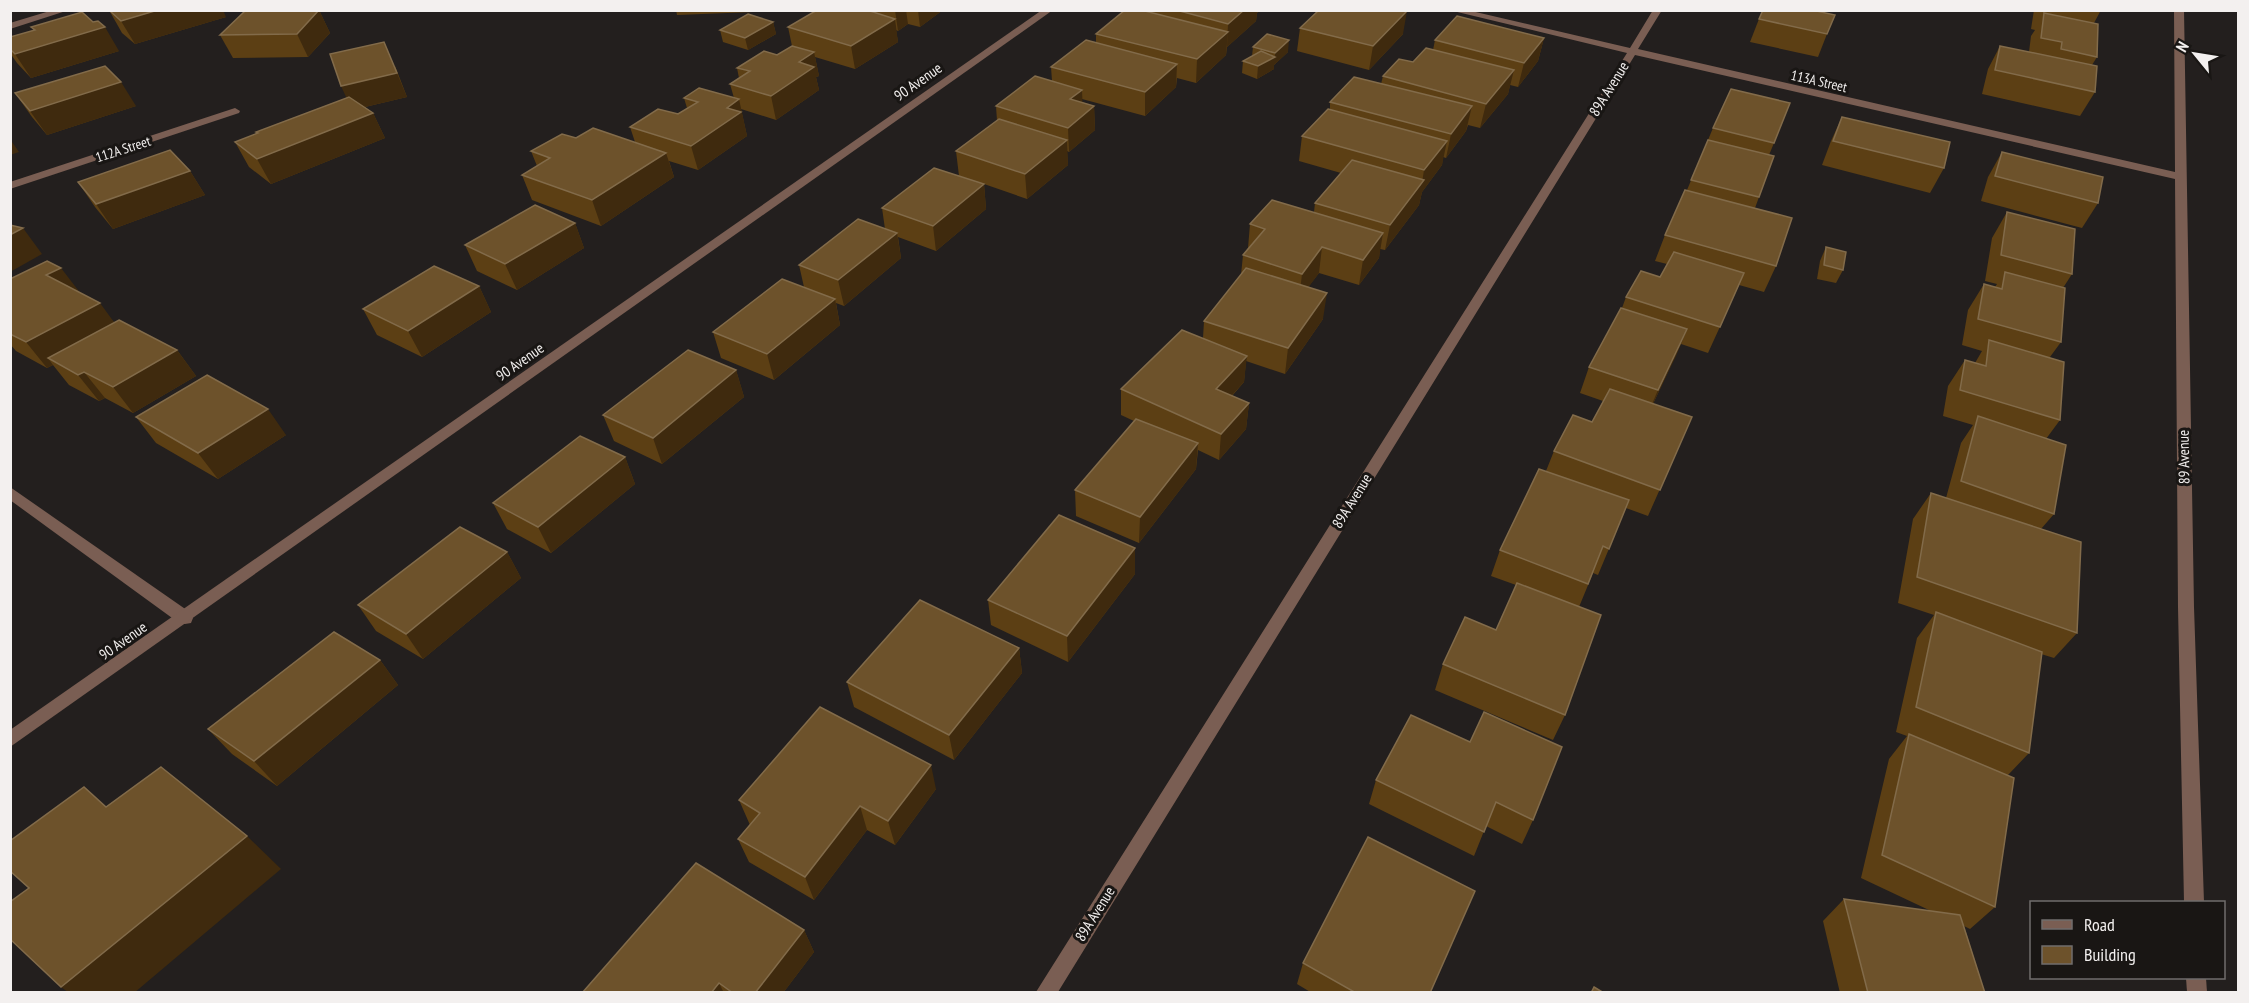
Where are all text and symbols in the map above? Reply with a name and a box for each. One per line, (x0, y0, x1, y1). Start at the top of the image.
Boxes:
north arrow (2165, 24, 2225, 84)
text: N (2171, 38, 2193, 55)
street label: 90 Avenue (890, 58, 945, 105)
street label: 89A Avenue (1584, 58, 1633, 120)
street label: 113A Street (1789, 66, 1849, 96)
street label: 112A Street (93, 132, 153, 166)
street label: 90 Avenue (492, 338, 547, 385)
street label: 89 Avenue (2174, 430, 2193, 484)
street label: 89A Avenue (1327, 470, 1376, 532)
street label: 90 Avenue (95, 617, 150, 664)
street label: 89A Avenue (1070, 883, 1119, 945)
legend (2030, 901, 2225, 979)
text: Road (2084, 913, 2115, 936)
text: Building (2084, 943, 2136, 966)

